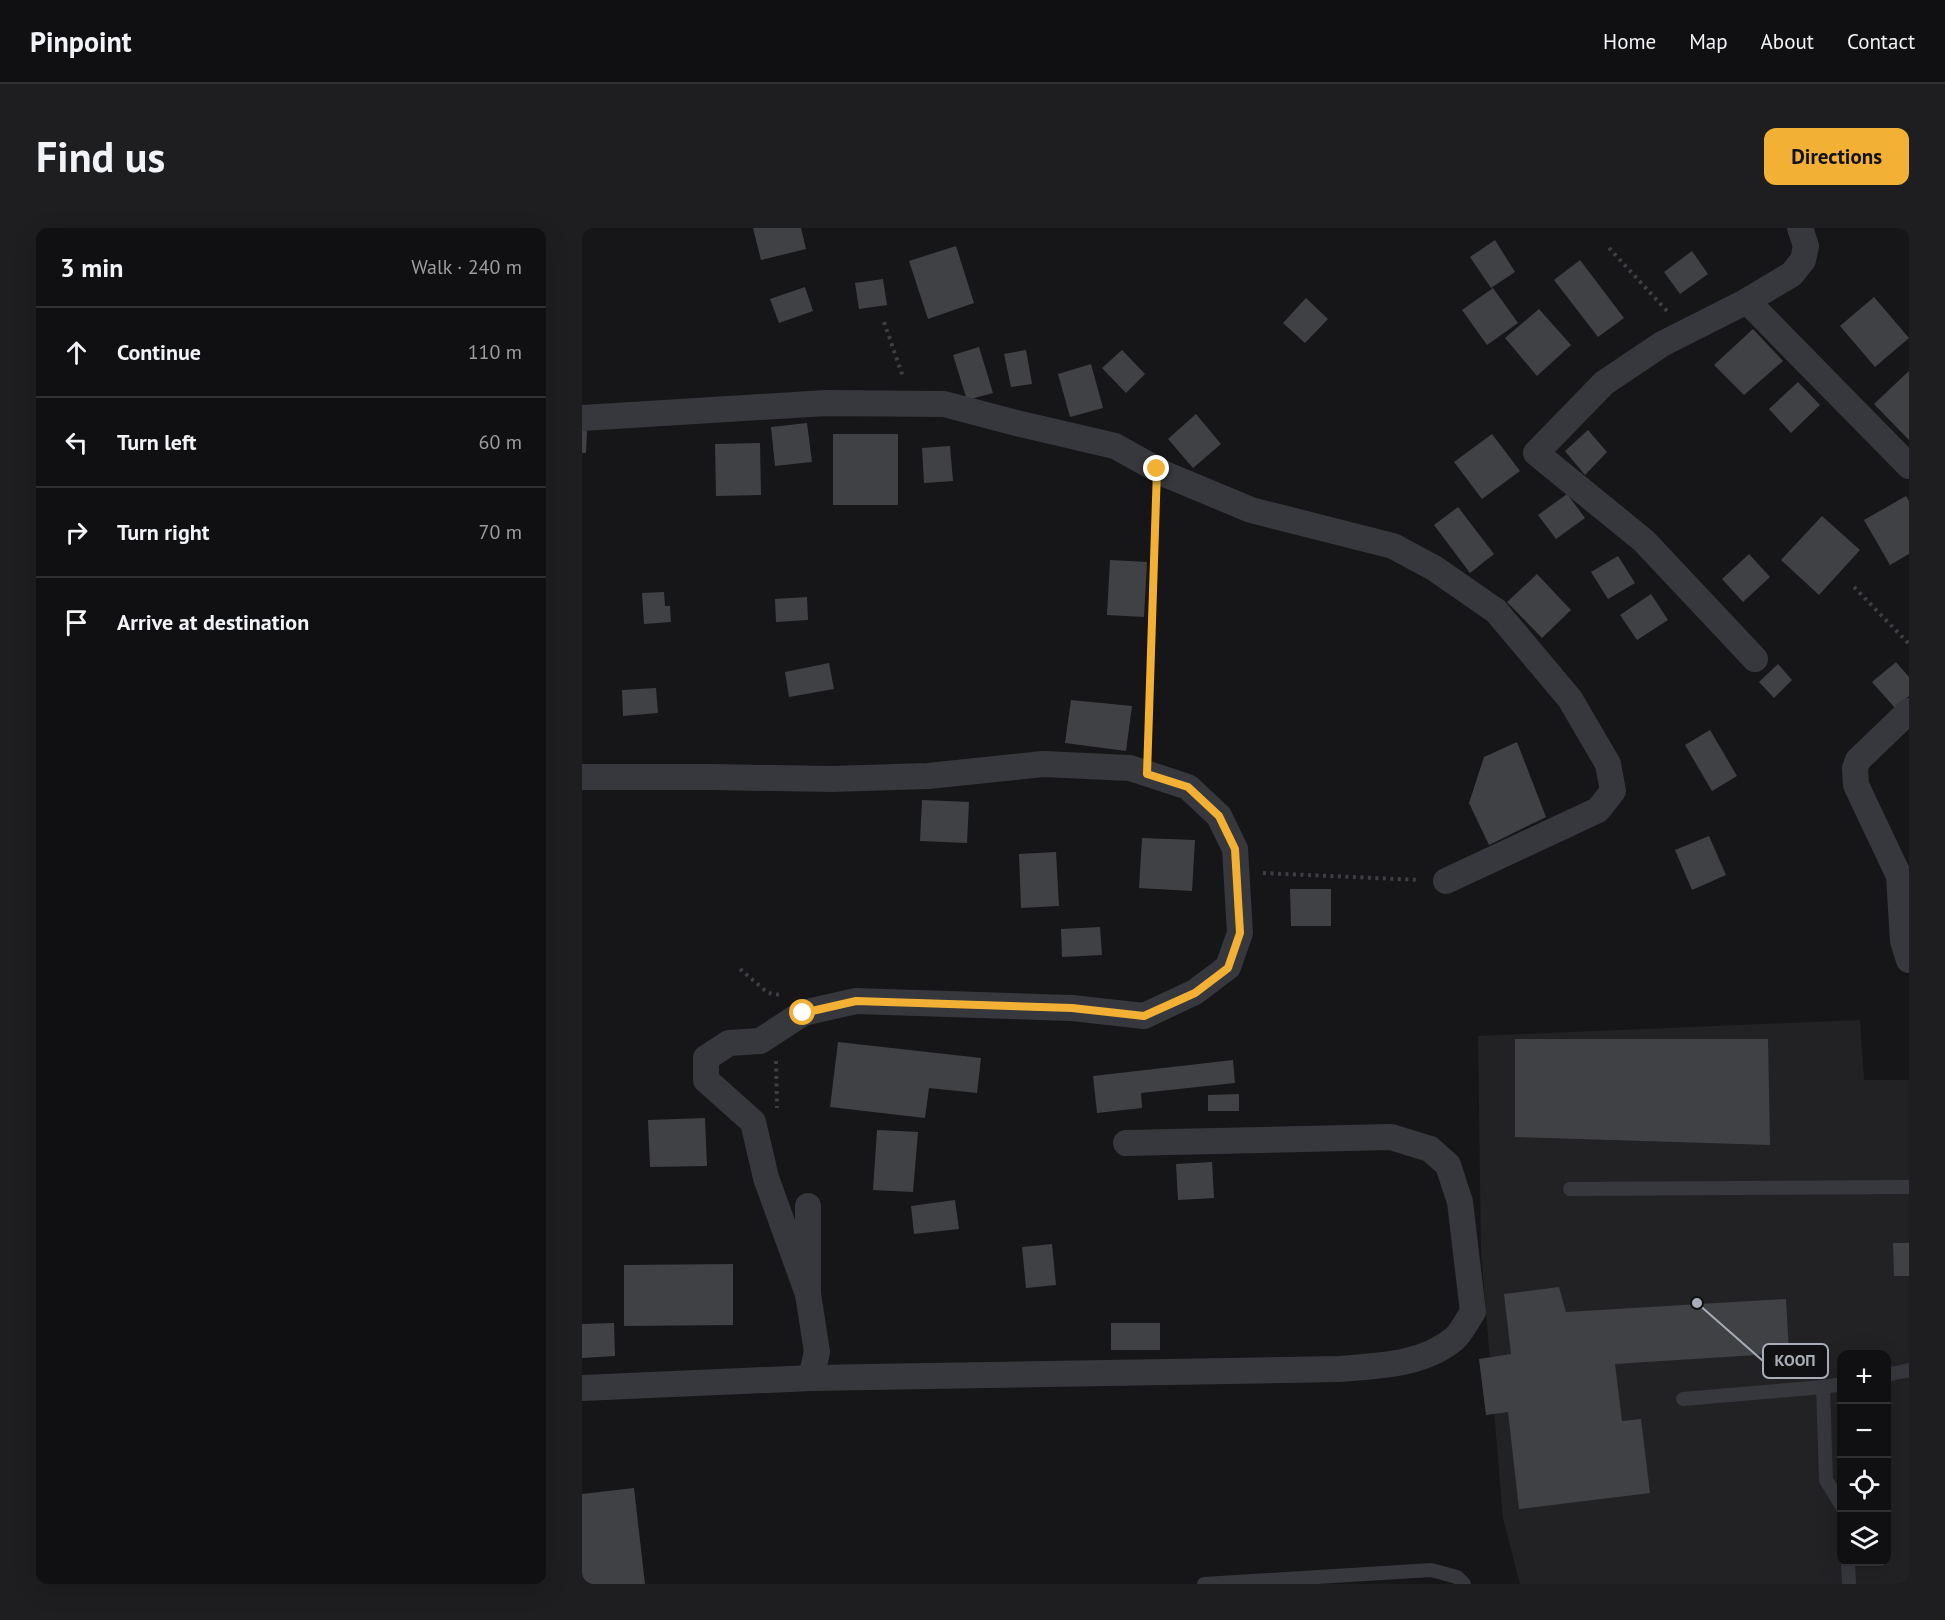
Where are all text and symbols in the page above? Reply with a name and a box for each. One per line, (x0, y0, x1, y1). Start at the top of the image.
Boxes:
text: Pinpoint (30, 23, 132, 60)
text: Home (1603, 28, 1656, 55)
text: Map (1689, 28, 1728, 55)
text: About (1761, 28, 1814, 55)
text: Contact (1847, 28, 1915, 55)
button: Directions (1764, 128, 1909, 185)
text: Find us (36, 129, 165, 184)
text: 3 min (60, 251, 123, 284)
text: Walk · 240 m (411, 254, 522, 280)
icon: ahead (60, 336, 93, 369)
text: Continue (117, 338, 201, 366)
text: 110 m (468, 339, 522, 365)
icon: left (60, 426, 93, 459)
text: Turn left (117, 428, 197, 456)
text: 60 m (479, 429, 522, 455)
route end (1143, 455, 1169, 481)
icon: right (60, 516, 93, 549)
text: Turn right (117, 518, 209, 546)
text: 70 m (479, 519, 522, 545)
icon: arrive (60, 606, 93, 639)
text: Arrive at destination (117, 608, 309, 636)
route start (789, 999, 815, 1025)
callout: КООП (1763, 1344, 1828, 1378)
text: КООП (1774, 1350, 1816, 1370)
map controls (1837, 1350, 1891, 1566)
button: + (1837, 1350, 1891, 1404)
button: − (1837, 1404, 1891, 1458)
button: locate (1837, 1458, 1891, 1512)
button: layers (1837, 1512, 1891, 1566)

